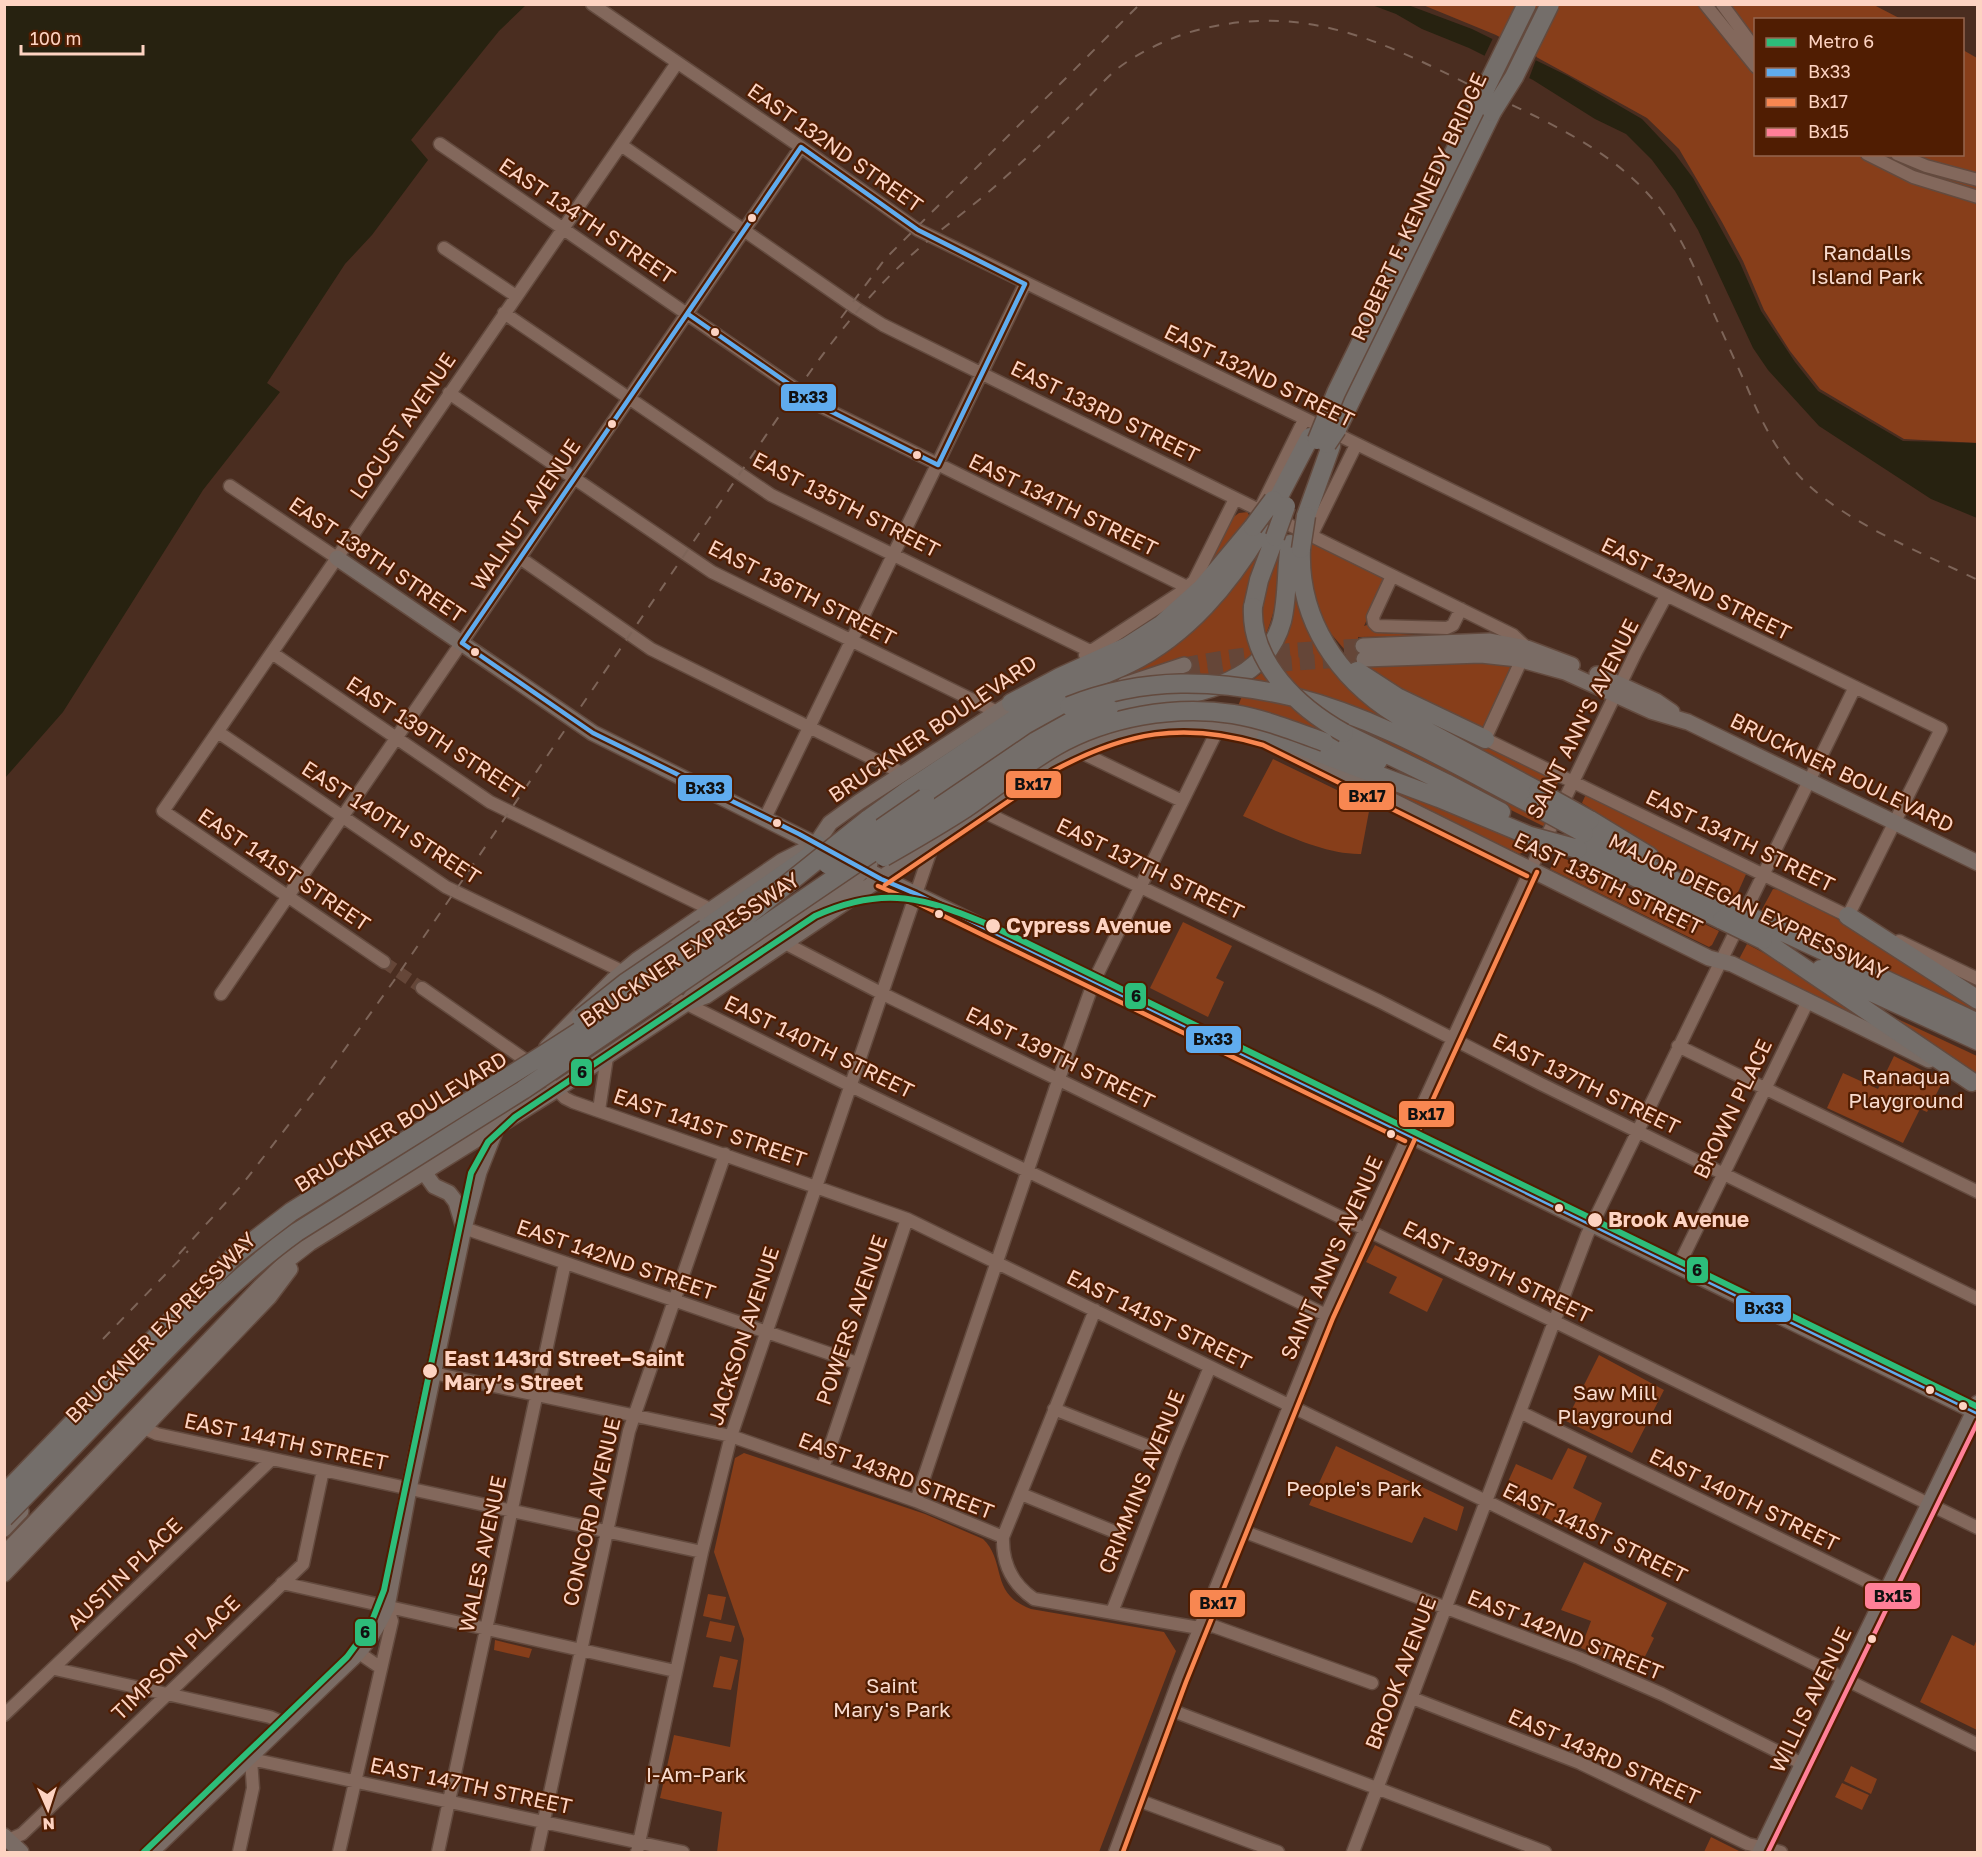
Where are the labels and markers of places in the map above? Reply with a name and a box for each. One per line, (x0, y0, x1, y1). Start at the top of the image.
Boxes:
unlabelled marker (746, 212, 758, 224)
unlabelled marker (709, 326, 721, 338)
unlabelled marker (606, 418, 618, 430)
unlabelled marker (911, 449, 923, 461)
unlabelled marker (469, 646, 481, 658)
unlabelled marker (771, 817, 783, 829)
unlabelled marker (933, 908, 945, 920)
place label: Cypress Avenue (1006, 912, 1171, 938)
marker: Cypress Avenue (984, 917, 1002, 935)
unlabelled marker (1385, 1128, 1397, 1140)
unlabelled marker (1553, 1202, 1565, 1214)
place label: Brook Avenue (1608, 1206, 1749, 1232)
marker: Brook Avenue (1586, 1211, 1604, 1229)
place label: East 143rd Street–Saint Mary’s Street (444, 1345, 684, 1395)
marker: East 143rd Street–Saint Mary’s Street (421, 1362, 439, 1380)
unlabelled marker (1924, 1384, 1936, 1396)
unlabelled marker (1957, 1400, 1969, 1412)
unlabelled marker (1866, 1633, 1878, 1645)

